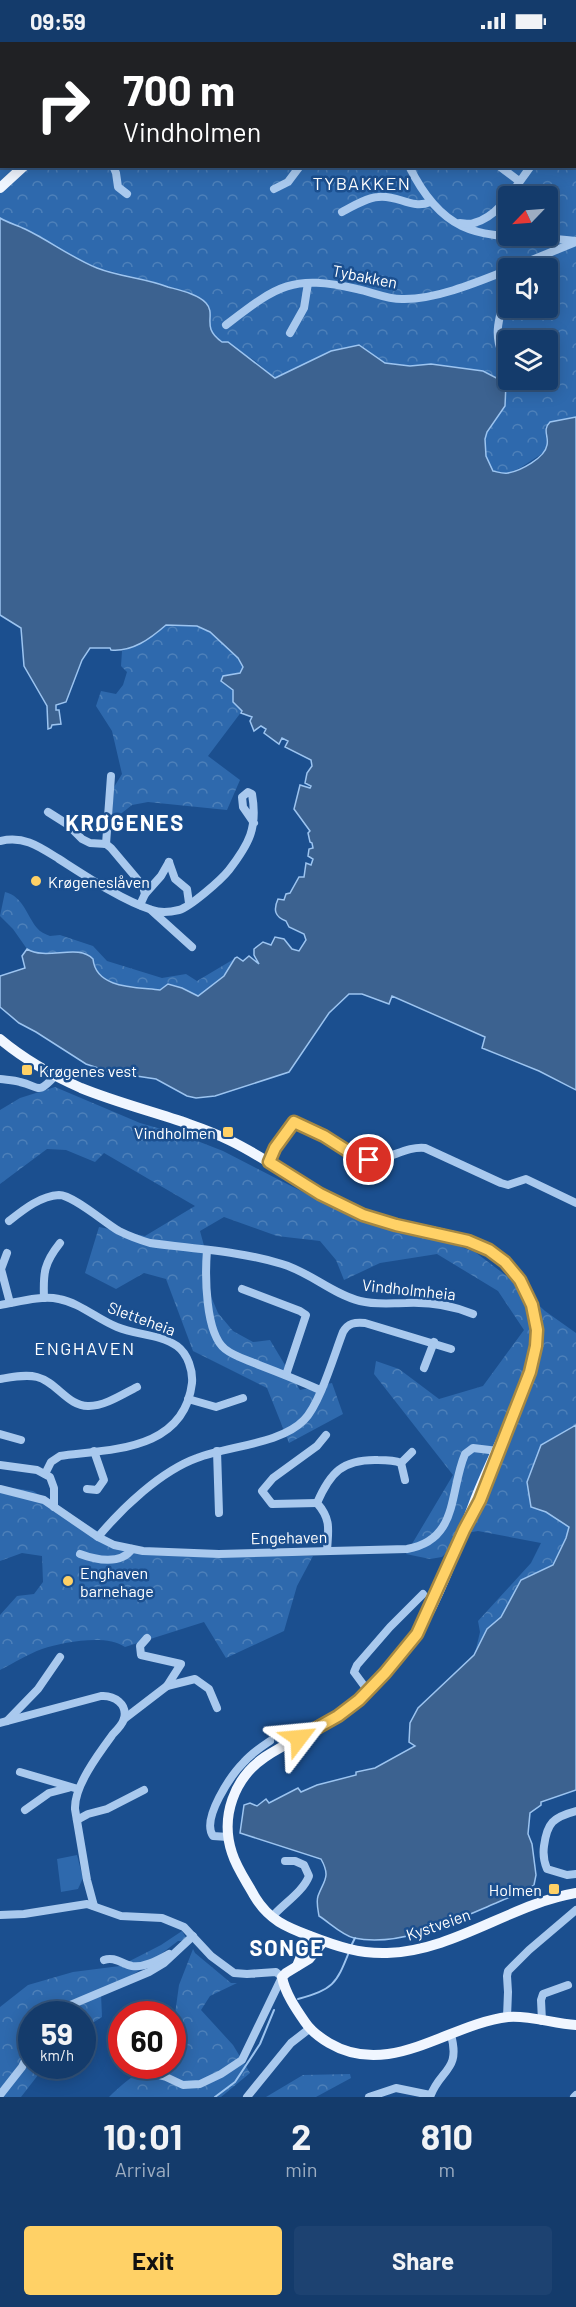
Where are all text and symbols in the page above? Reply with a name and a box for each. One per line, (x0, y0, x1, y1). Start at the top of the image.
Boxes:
text: 09:59 (30, 8, 86, 34)
text: 700 m (123, 64, 235, 114)
icon: right (24, 66, 102, 144)
text: Vindholmen (123, 115, 261, 147)
district label: TYBAKKEN (312, 172, 412, 194)
north arrow (498, 186, 558, 246)
map controls (498, 186, 558, 390)
button: sound (498, 258, 558, 318)
street label: Tybakken (331, 260, 399, 292)
button: layers (498, 330, 558, 390)
district label: KRØGENES (65, 809, 185, 835)
place label: Krøgeneslåven (48, 872, 150, 891)
marker: Krøgeneslåven (29, 874, 43, 888)
place label: Krøgenes vest (39, 1061, 137, 1080)
marker: Krøgenes vest (20, 1063, 34, 1077)
place label: Vindholmen (134, 1123, 216, 1142)
marker: Vindholmen (221, 1125, 235, 1139)
pin (343, 1134, 394, 1185)
icon: arrive (352, 1143, 385, 1176)
street label: Vindholmheia (361, 1275, 457, 1303)
street label: Sletteheia (106, 1297, 178, 1339)
district label: ENGHAVEN (34, 1337, 136, 1359)
street label: Engehaven (251, 1527, 327, 1547)
place label: Enghaven barnehage (80, 1563, 154, 1600)
marker: Enghaven barnehage (61, 1574, 75, 1588)
position arrow (267, 1706, 331, 1770)
place label: Holmen (489, 1880, 542, 1899)
marker: Holmen (547, 1882, 561, 1896)
street label: Kystveien (403, 1904, 473, 1944)
district label: SONGE (249, 1934, 325, 1960)
speed limit sign: 60 (108, 2001, 186, 2079)
text: 59 (41, 2015, 73, 2051)
text: km/h (40, 2046, 74, 2064)
text: 10:01 (103, 2114, 182, 2157)
text: 2 (291, 2114, 312, 2157)
text: 810 (421, 2114, 473, 2157)
text: Arrival (115, 2157, 171, 2181)
text: min (285, 2157, 318, 2181)
text: m (439, 2157, 455, 2181)
button: Exit (24, 2226, 282, 2295)
button: Share (294, 2226, 552, 2295)

